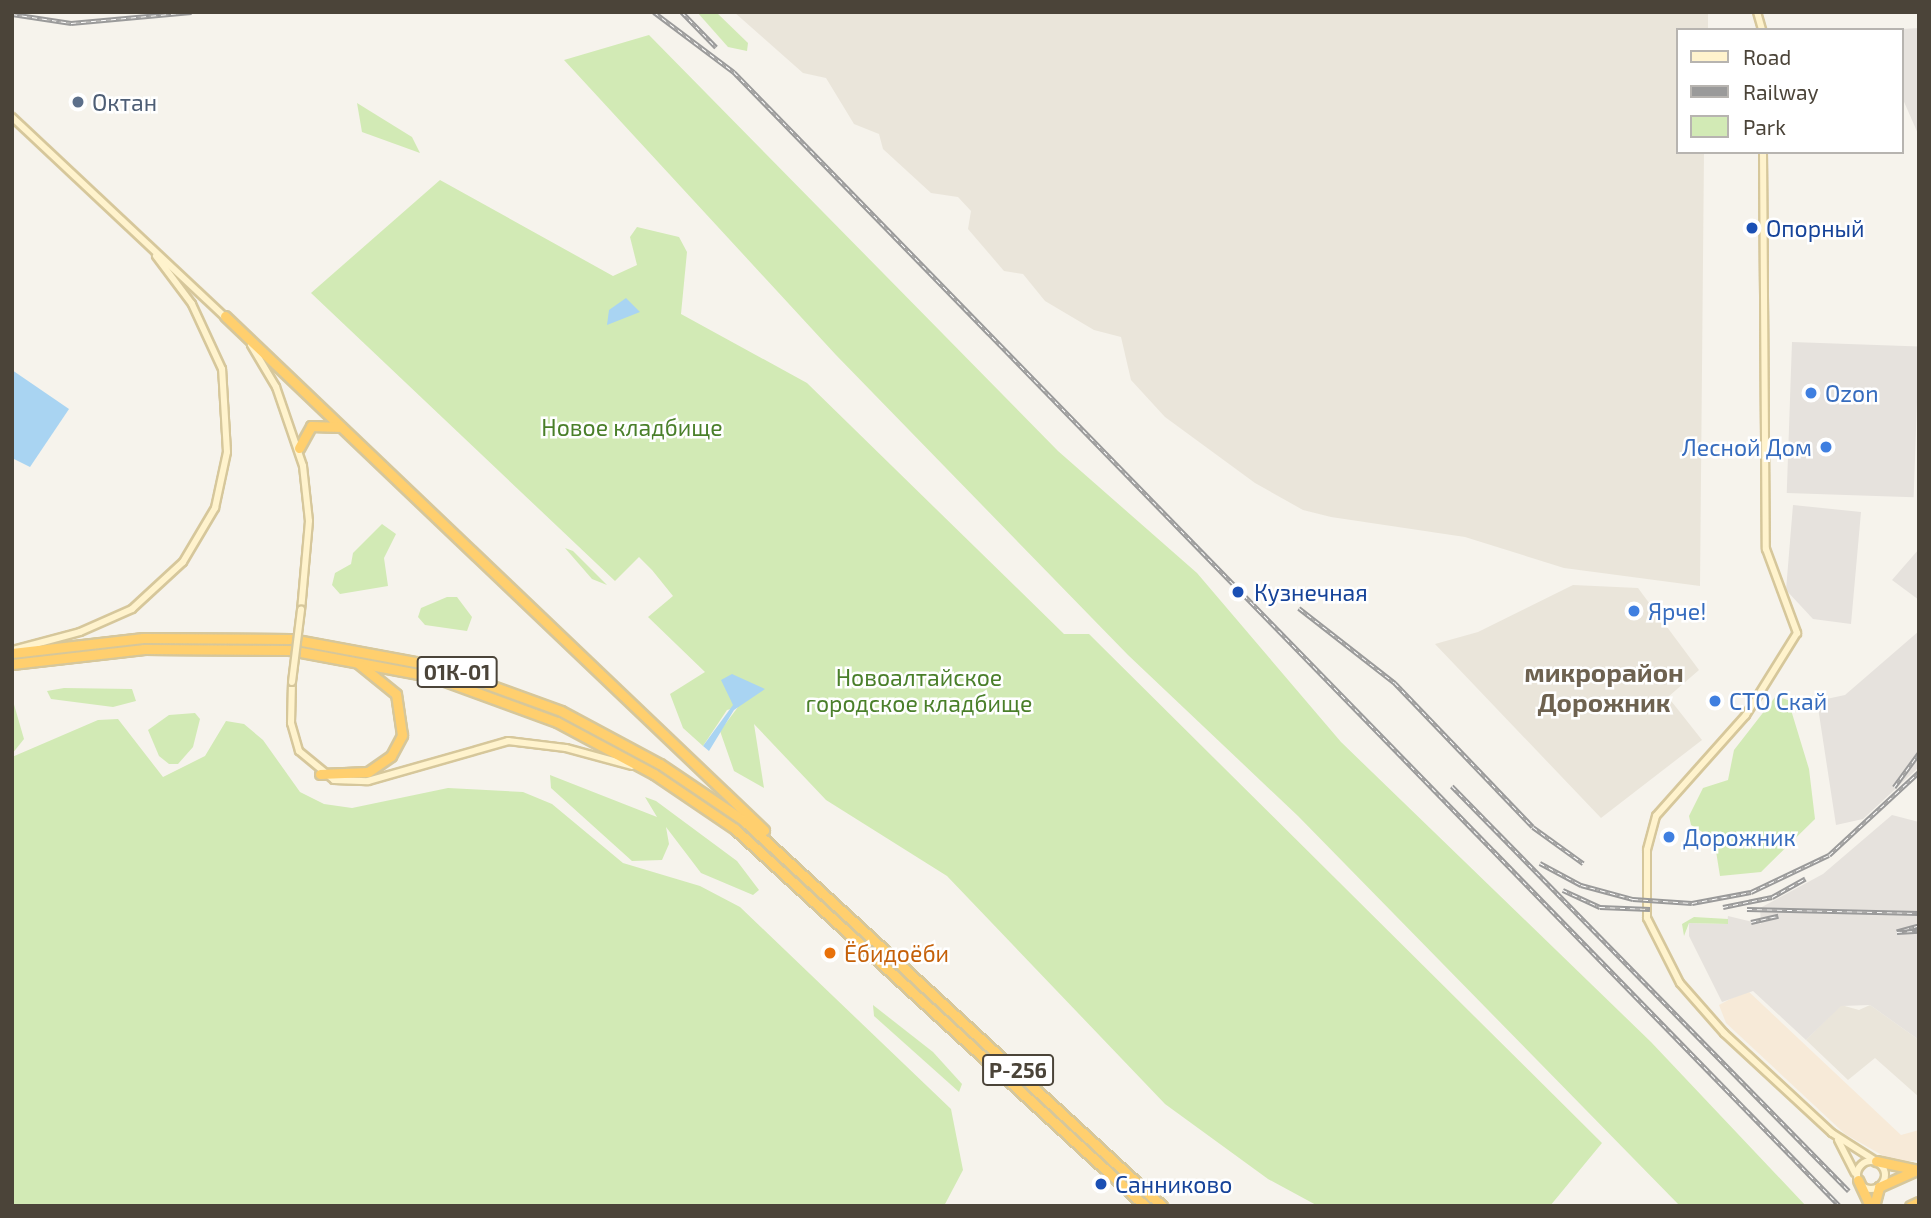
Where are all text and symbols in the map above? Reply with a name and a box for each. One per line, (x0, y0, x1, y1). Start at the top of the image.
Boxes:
legend (1675, 28, 1903, 154)
text: Road (1743, 44, 1791, 69)
text: Railway (1743, 79, 1819, 104)
place label: Октан (92, 88, 157, 116)
marker: Октан (70, 94, 86, 110)
text: Park (1743, 114, 1786, 139)
place label: Опорный (1766, 214, 1865, 242)
marker: Опорный (1744, 220, 1760, 236)
place label: Ozon (1825, 379, 1878, 407)
marker: Ozon (1803, 385, 1819, 401)
park label: Новое кладбище (541, 413, 723, 441)
place label: Лесной Дом (1682, 433, 1812, 461)
marker: Лесной Дом (1818, 439, 1834, 455)
place label: Кузнечная (1254, 578, 1368, 606)
marker: Кузнечная (1228, 582, 1248, 602)
place label: Ярче! (1648, 597, 1706, 625)
marker: Ярче! (1626, 603, 1642, 619)
road number: 01К-01 (415, 654, 499, 690)
district label: микрорайон Дорожник (1524, 656, 1684, 718)
park label: Новоалтайское городское кладбище (806, 663, 1032, 717)
place label: СТО Скай (1729, 687, 1827, 715)
marker: СТО Скай (1707, 693, 1723, 709)
place label: Дорожник (1683, 823, 1796, 851)
marker: Дорожник (1661, 829, 1677, 845)
place label: Ёбидоёби (844, 939, 949, 967)
marker: Ёбидоёби (822, 945, 838, 961)
road number: Р-256 (981, 1052, 1055, 1088)
place label: Санниково (1115, 1170, 1232, 1198)
marker: Санниково (1093, 1176, 1109, 1192)

